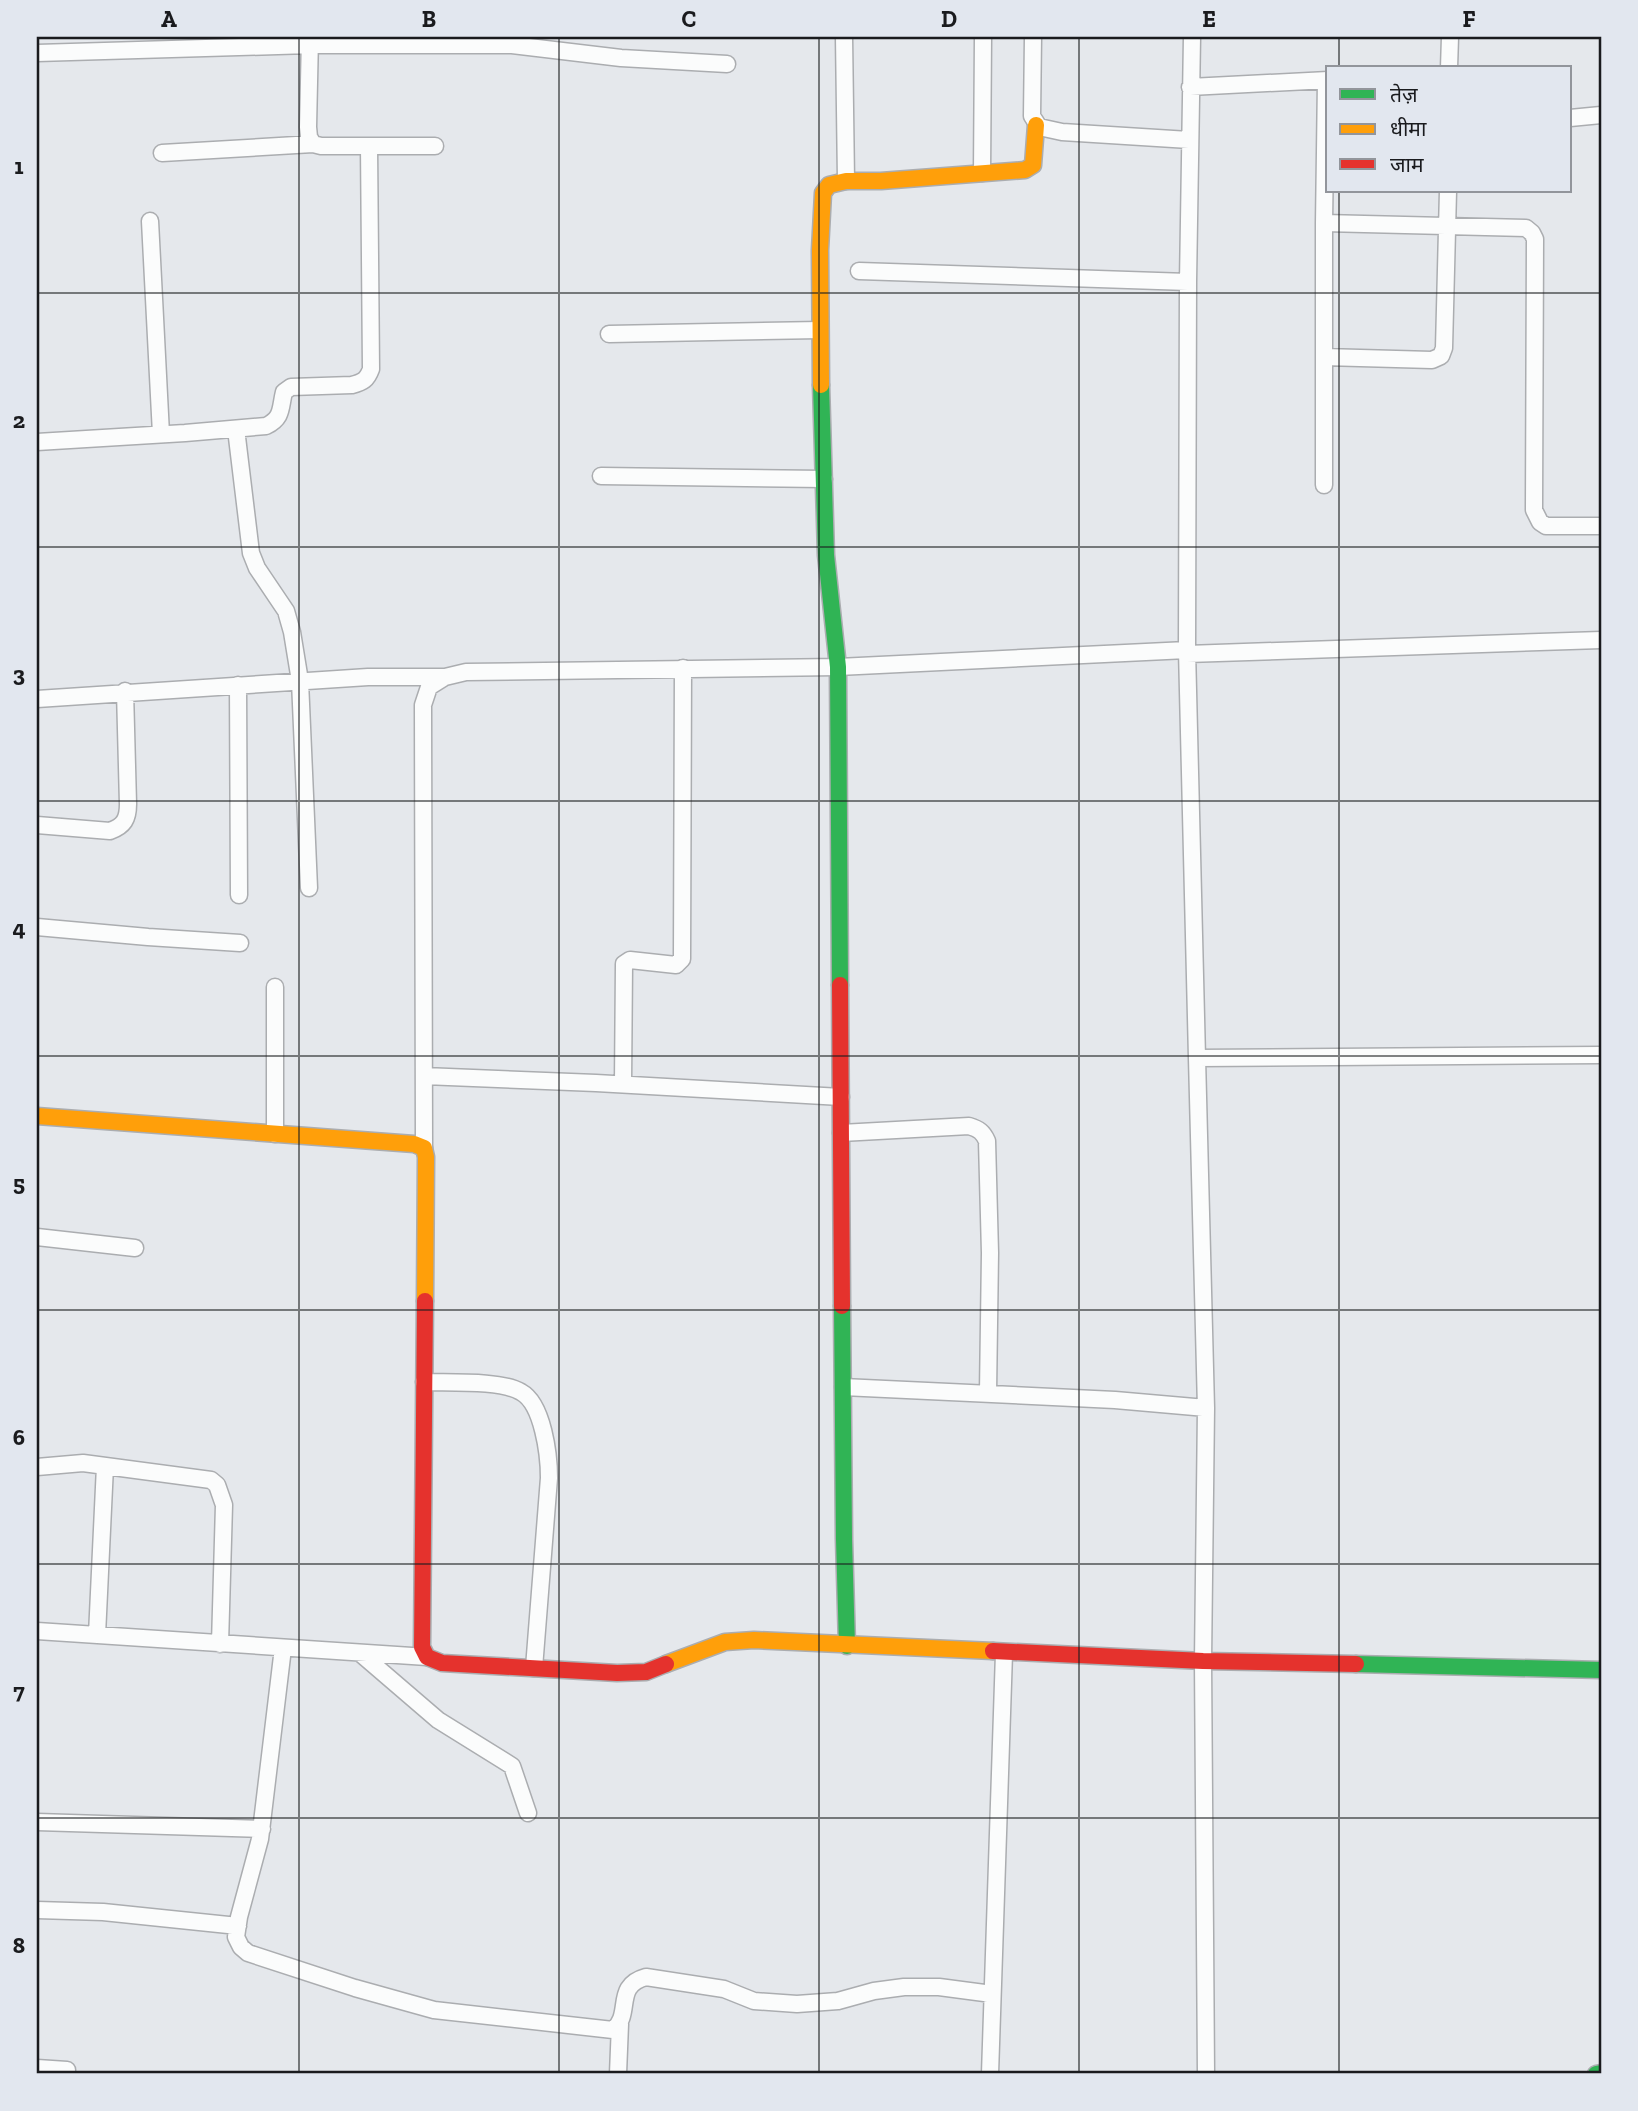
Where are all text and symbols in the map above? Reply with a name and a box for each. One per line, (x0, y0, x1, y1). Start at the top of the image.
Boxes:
text: A (161, 5, 177, 33)
text: B (422, 5, 436, 33)
text: C (682, 5, 696, 33)
text: D (941, 5, 957, 33)
text: E (1202, 5, 1216, 33)
text: F (1462, 5, 1476, 33)
legend (1326, 66, 1572, 192)
text: तेज़ (1390, 82, 1418, 107)
text: धीमा (1390, 116, 1427, 141)
text: 1 (14, 152, 24, 180)
text: जाम (1390, 152, 1424, 177)
text: 2 (13, 406, 25, 434)
text: 3 (13, 660, 25, 688)
text: 4 (12, 914, 26, 942)
text: 5 (13, 1169, 25, 1197)
text: 6 (13, 1423, 25, 1451)
text: 7 (13, 1677, 25, 1705)
text: 8 (13, 1931, 25, 1959)

